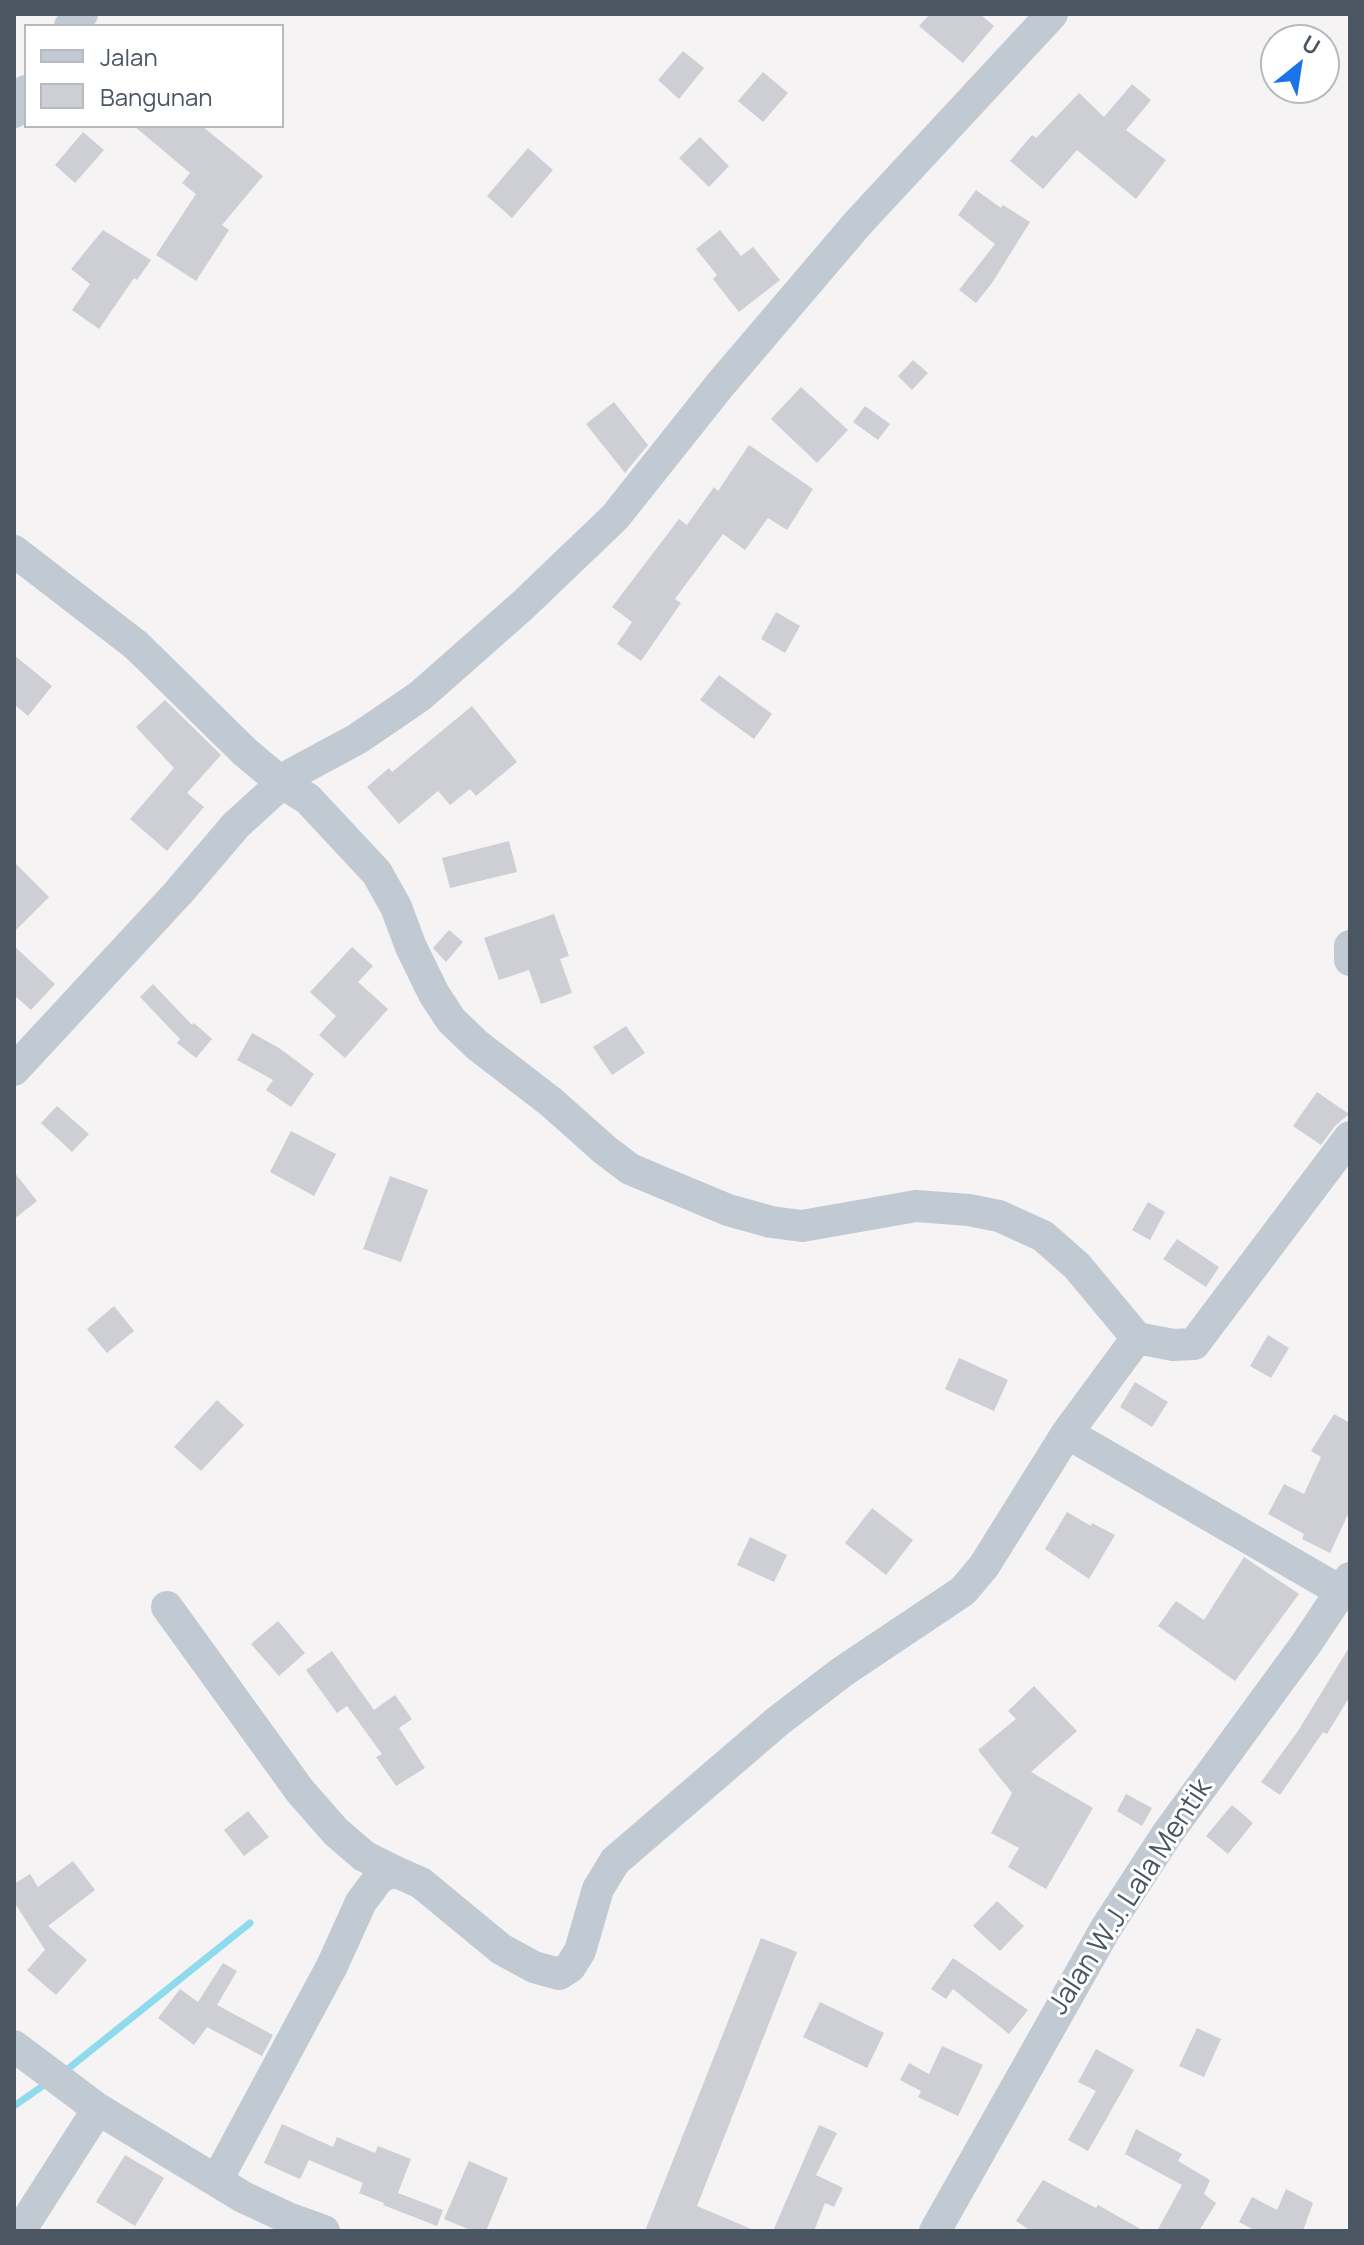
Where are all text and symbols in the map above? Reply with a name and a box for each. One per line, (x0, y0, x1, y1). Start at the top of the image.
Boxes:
legend (24, 24, 284, 128)
north arrow (1260, 24, 1340, 104)
text: U (1297, 28, 1325, 62)
text: Jalan (100, 40, 158, 73)
text: Bangunan (100, 80, 213, 113)
street label: Jalan W.J. Lala Mentik (1042, 1773, 1220, 2021)

